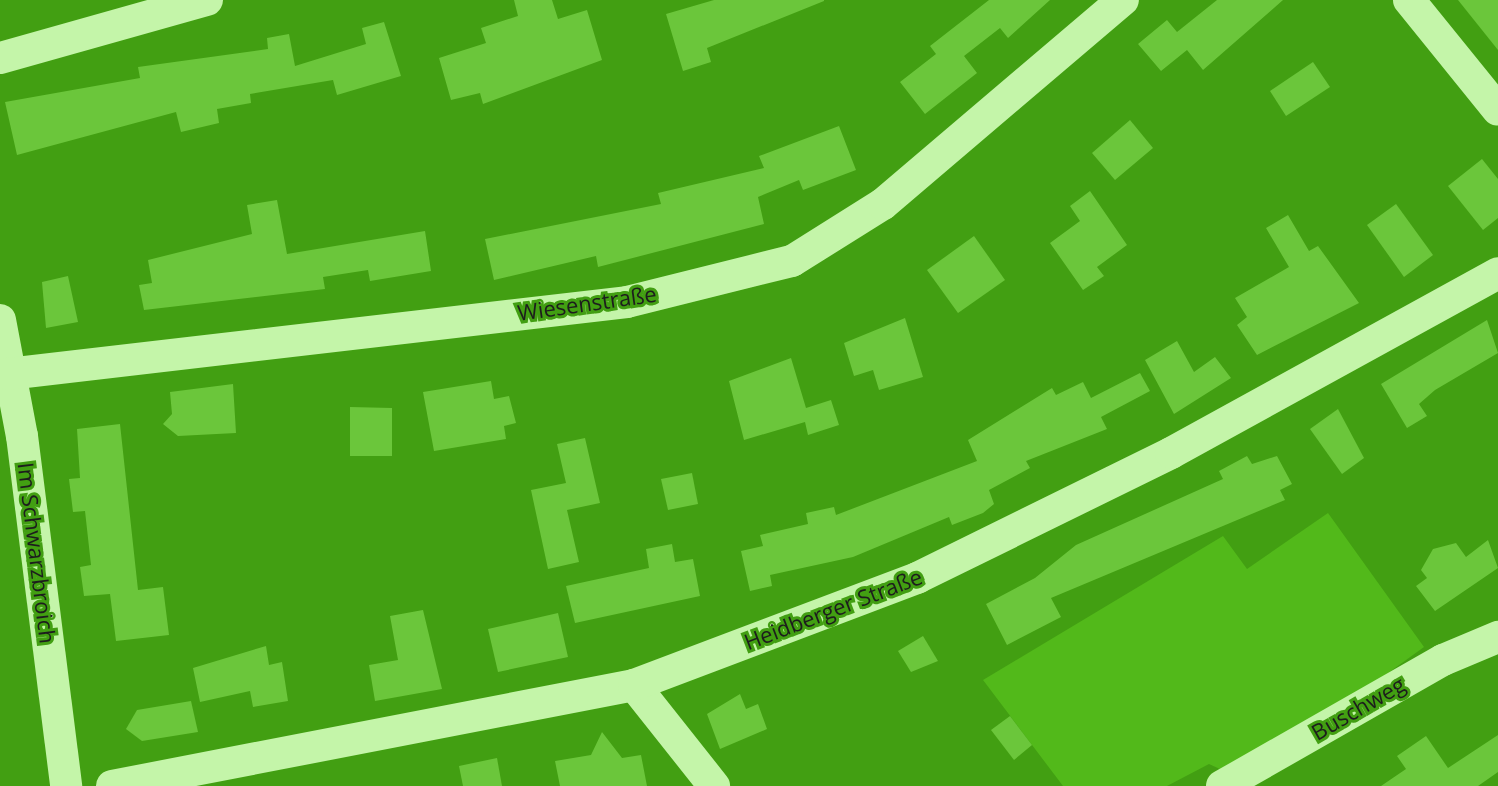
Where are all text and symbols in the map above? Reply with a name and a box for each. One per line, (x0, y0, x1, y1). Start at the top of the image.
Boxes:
street label: Wiesenstraße (516, 280, 658, 326)
street label: Im Schwarzbroich (13, 461, 61, 645)
street label: Heidberger Straße (740, 563, 926, 655)
street label: Buschweg (1307, 671, 1409, 745)

